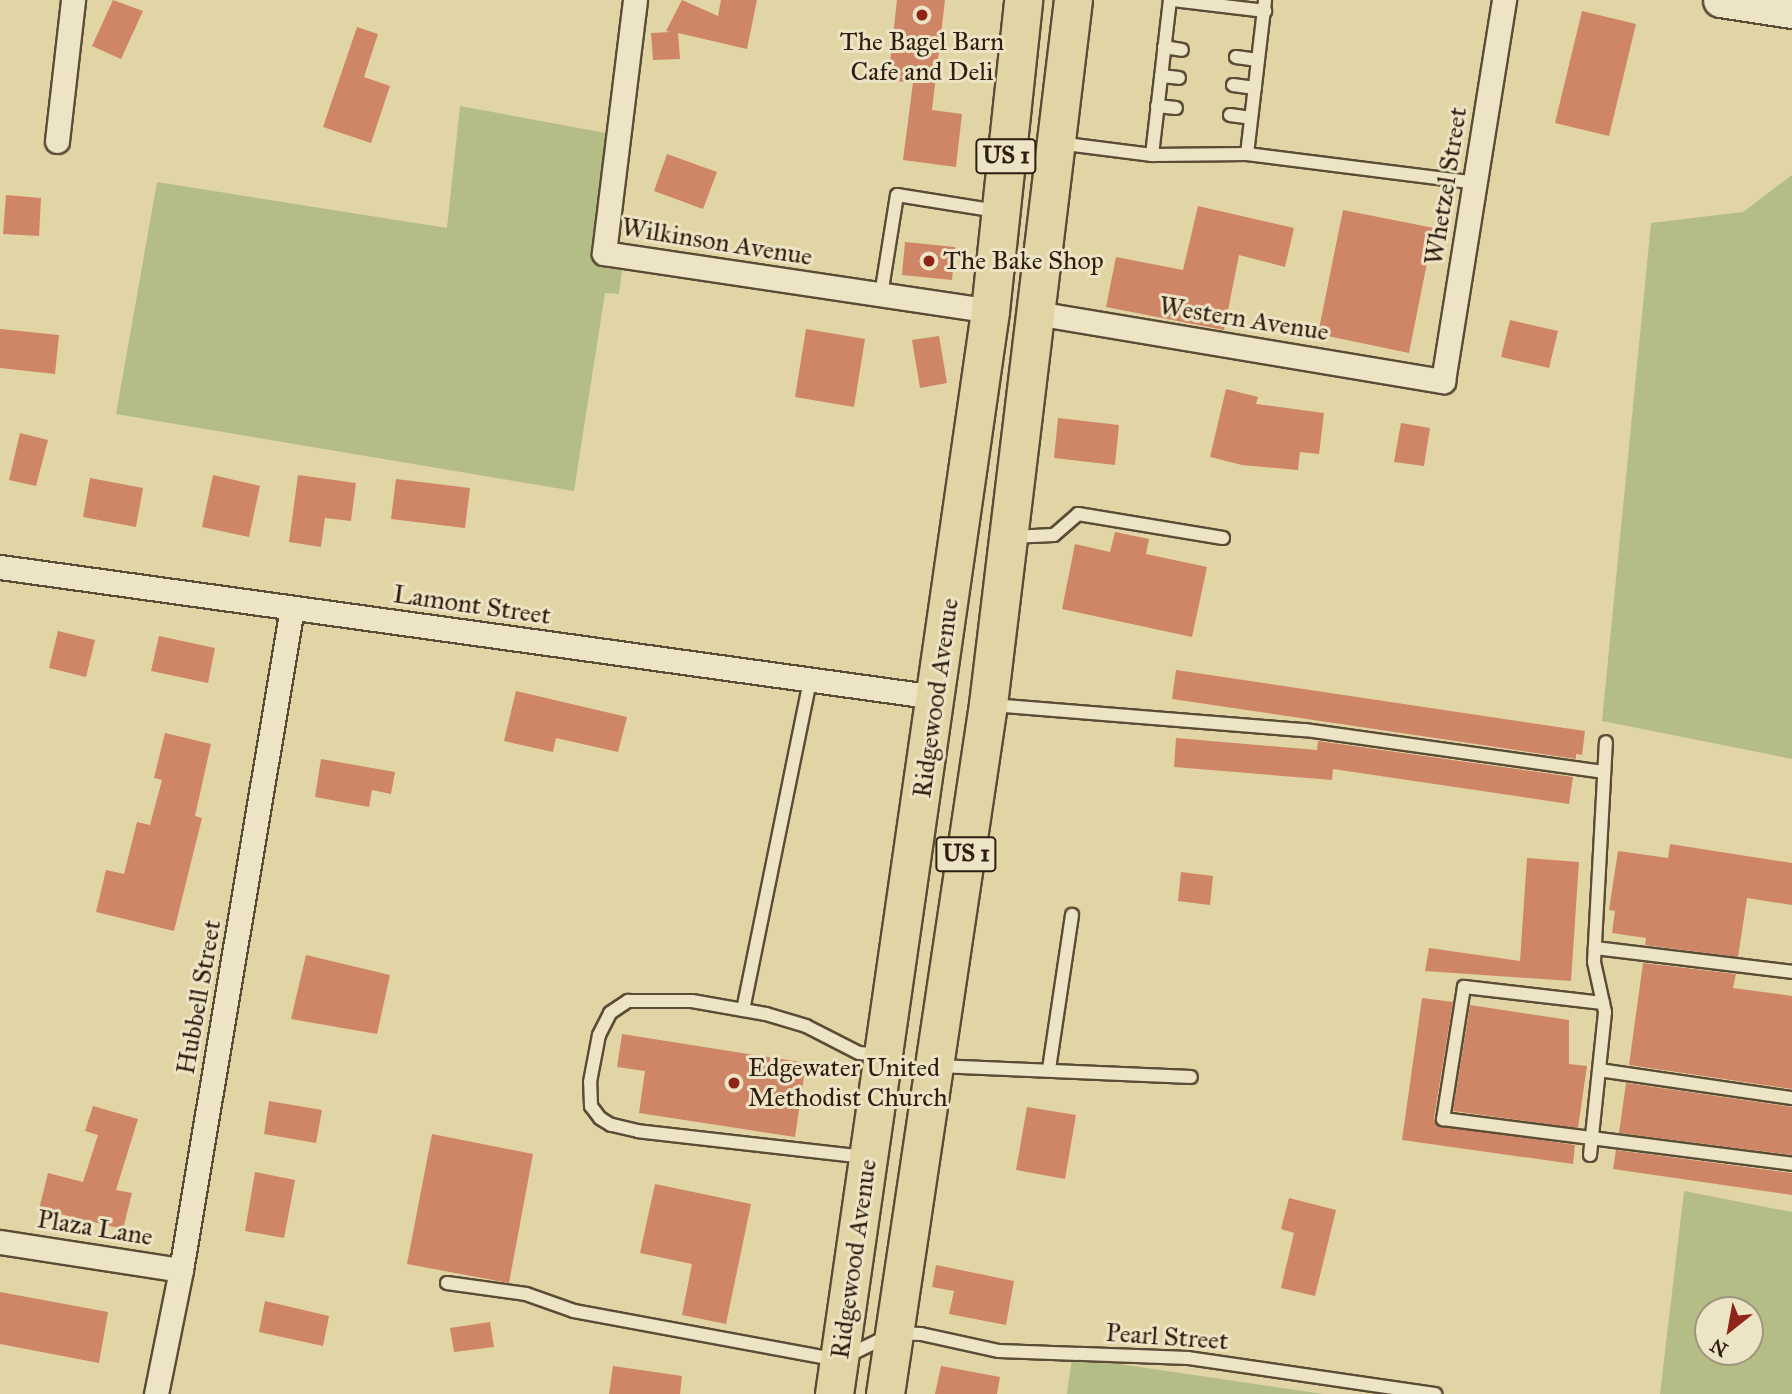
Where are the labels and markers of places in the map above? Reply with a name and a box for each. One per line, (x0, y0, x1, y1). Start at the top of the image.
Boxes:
marker: The Bagel Barn Cafe and Deli (914, 7, 930, 23)
place label: The Bagel Barn Cafe and Deli (840, 26, 1004, 88)
place label: The Bake Shop (943, 245, 1104, 277)
marker: The Bake Shop (921, 253, 937, 269)
place label: Edgewater United Methodist Church (748, 1052, 948, 1114)
marker: Edgewater United Methodist Church (726, 1075, 742, 1091)

